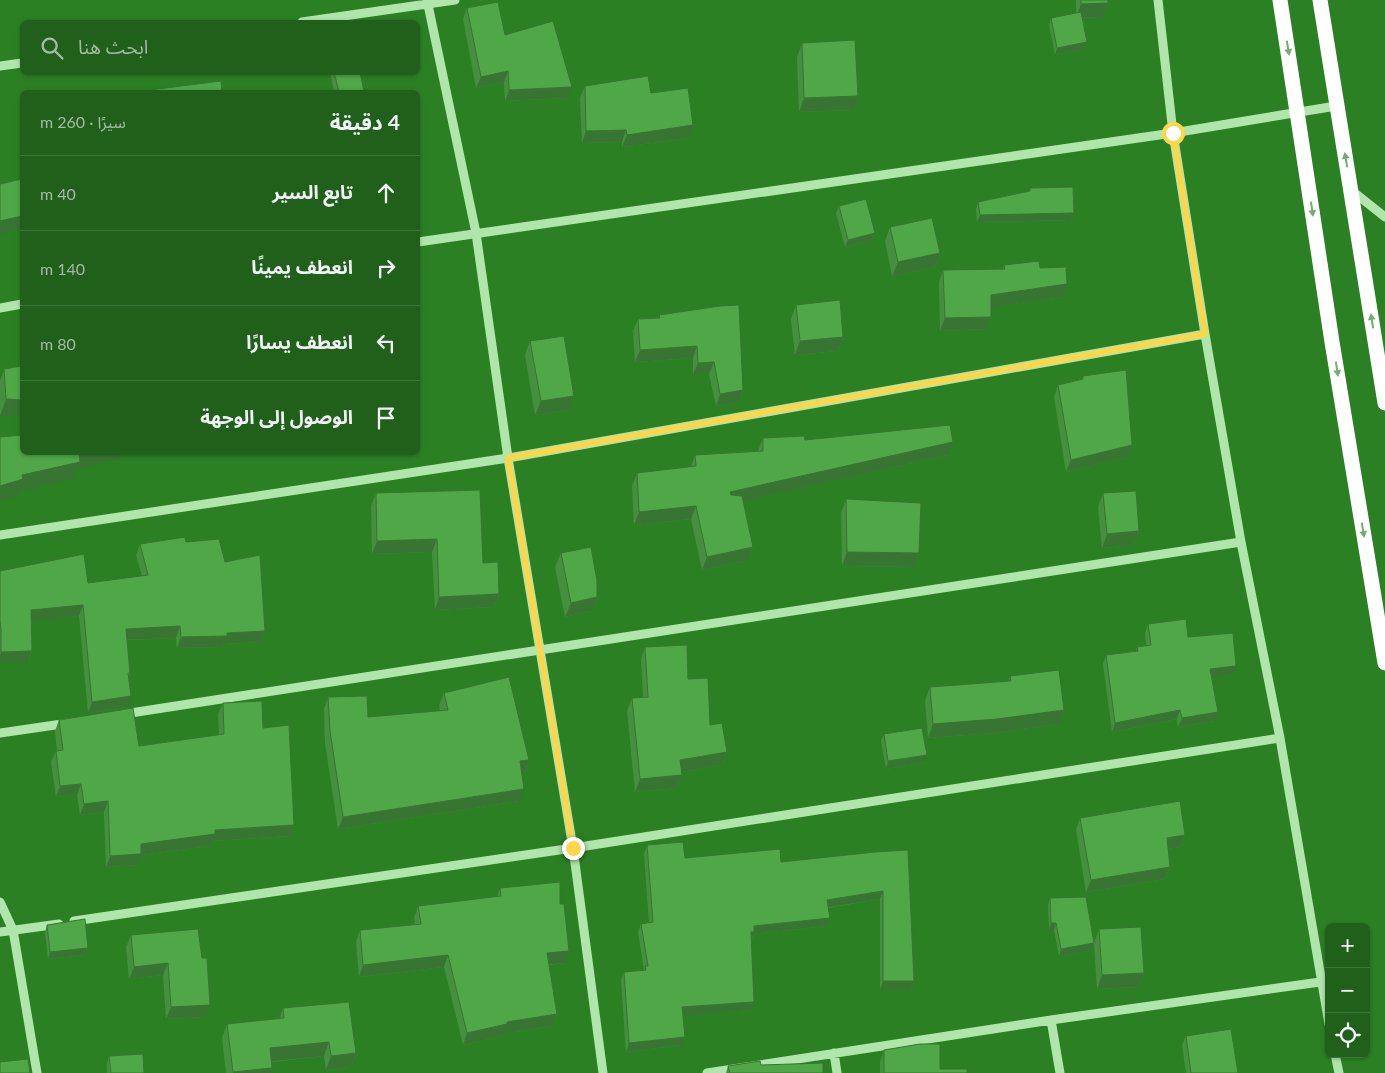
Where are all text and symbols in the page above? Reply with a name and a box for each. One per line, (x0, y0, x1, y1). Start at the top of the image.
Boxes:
search box (20, 20, 420, 75)
icon: search (38, 34, 66, 62)
text: ابحث هنا (78, 35, 148, 58)
one-way arrow (1284, 40, 1292, 56)
text: 4 دقيقة (330, 109, 400, 134)
text: سيرًا · 260 m (40, 112, 126, 131)
route start (1162, 122, 1185, 145)
one-way arrow (1341, 152, 1349, 168)
icon: ahead (372, 179, 400, 207)
text: تابع السير (272, 180, 353, 203)
text: 40 m (40, 184, 76, 203)
one-way arrow (1309, 201, 1317, 217)
icon: right (372, 254, 400, 282)
text: انعطف يمينًا (251, 255, 353, 278)
text: 140 m (40, 259, 85, 278)
one-way arrow (1368, 312, 1376, 328)
icon: left (372, 329, 400, 357)
text: انعطف يسارًا (246, 330, 353, 353)
text: 80 m (40, 334, 76, 353)
one-way arrow (1333, 362, 1341, 378)
icon: arrive (372, 404, 400, 432)
text: الوصول إلى الوجهة (200, 405, 353, 428)
one-way arrow (1360, 522, 1368, 538)
route end (562, 837, 585, 860)
map controls (1325, 923, 1370, 1058)
button: + (1325, 923, 1370, 968)
button: − (1325, 968, 1370, 1013)
button: locate (1325, 1013, 1370, 1058)

